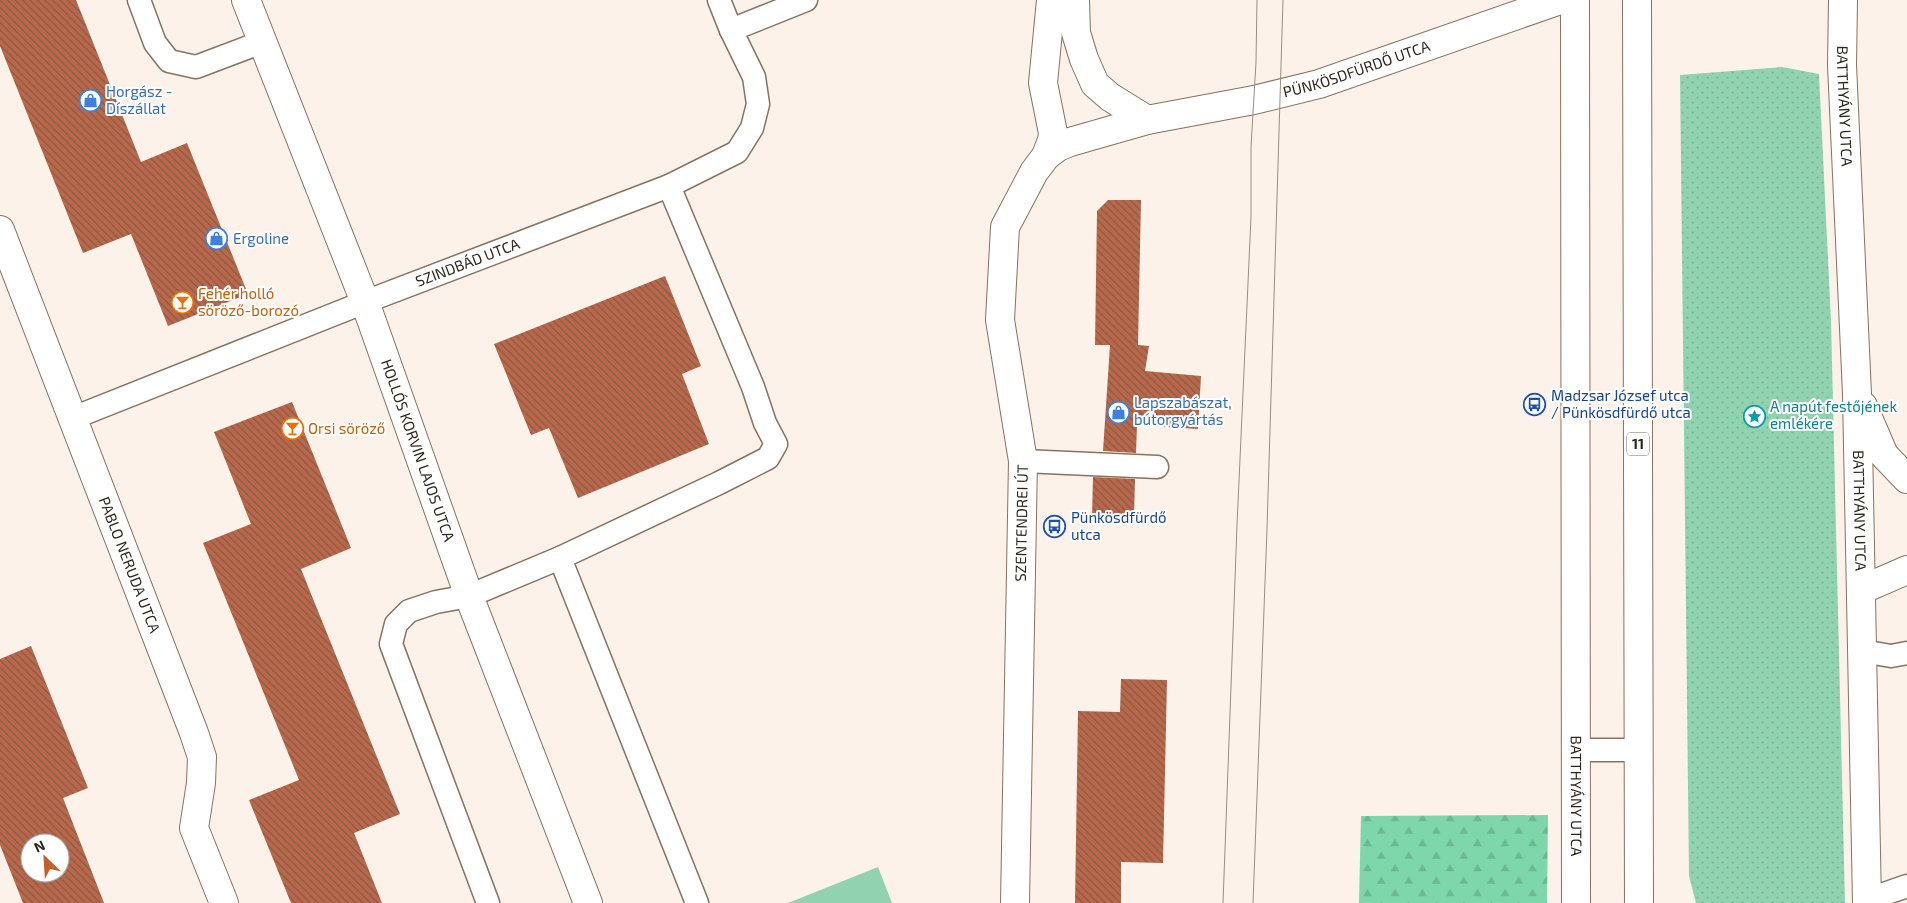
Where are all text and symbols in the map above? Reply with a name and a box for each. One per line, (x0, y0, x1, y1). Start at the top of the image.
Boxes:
street label: PÜNKÖSDFÜRDŐ UTCA (1281, 36, 1433, 101)
street label: BATTHYÁNY UTCA (1834, 45, 1857, 167)
place label: Horgász - Díszállat (106, 82, 172, 117)
shop icon: Horgász - Díszállat (78, 89, 102, 113)
shop icon: Ergoline (205, 227, 229, 251)
place label: Ergoline (233, 229, 289, 247)
street label: SZINDBÁD UTCA (413, 234, 522, 290)
place label: Fehér holló söröző-borozó (198, 284, 299, 319)
bar icon: Fehér holló söröző-borozó (170, 291, 194, 315)
street label: HOLLÓS KORVIN LAJOS UTCA (378, 356, 459, 544)
place label: Madzsar József utca / Pünkösdfürdő utca (1551, 386, 1691, 421)
place label: Lapszabászat, bútorgyártás (1134, 393, 1232, 428)
bus stop icon: Madzsar József utca / Pünkösdfürdő utca (1523, 393, 1547, 417)
place label: A napút festőjének emlékére (1770, 397, 1897, 432)
shop icon: Lapszabászat, bútorgyártás (1106, 400, 1130, 424)
place icon: A napút festőjének emlékére (1742, 404, 1766, 428)
bar icon: Orsi söröző (280, 417, 304, 441)
place label: Orsi söröző (308, 419, 385, 437)
road number: 11 (1627, 432, 1649, 456)
street label: BATTHYÁNY UTCA (1850, 450, 1870, 572)
street label: SZENTENDREI ÚT (1011, 464, 1031, 582)
street label: PABLO NERUDA UTCA (96, 494, 165, 636)
place label: Pünkösdfürdő utca (1071, 508, 1167, 543)
bus stop icon: Pünkösdfürdő utca (1043, 515, 1067, 539)
street label: BATTHYÁNY UTCA (1568, 736, 1586, 857)
north arrow (20, 833, 70, 883)
text: N (31, 836, 47, 856)

